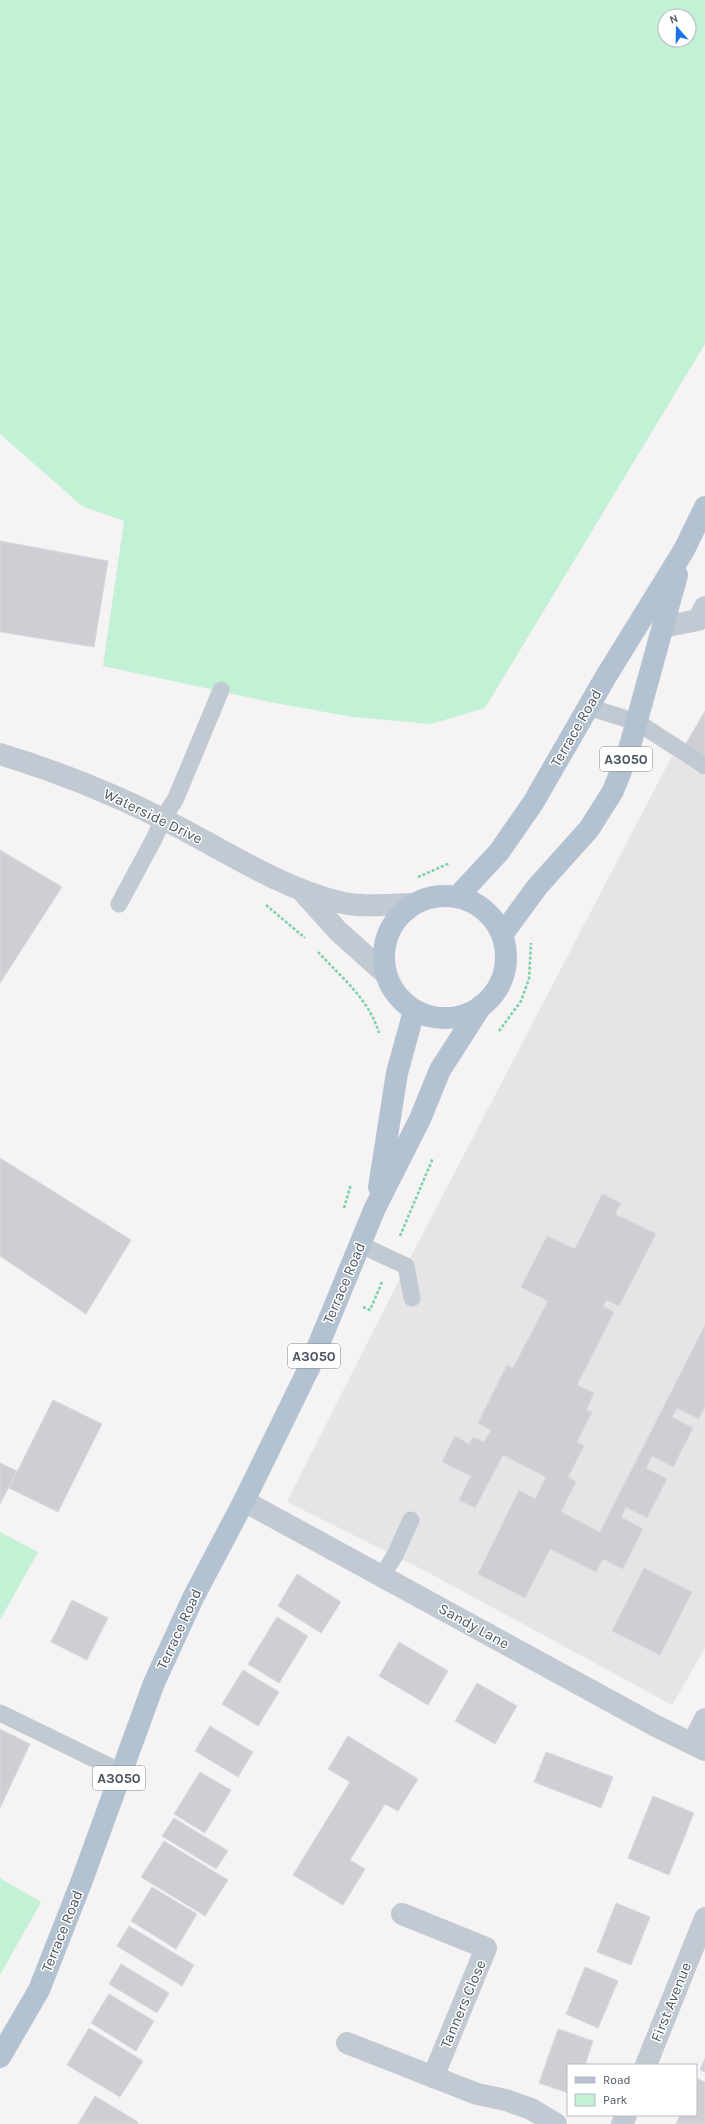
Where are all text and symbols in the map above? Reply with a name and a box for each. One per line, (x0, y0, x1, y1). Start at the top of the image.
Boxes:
north arrow (657, 8, 697, 48)
text: N (668, 12, 680, 27)
street label: Terrace Road (547, 686, 605, 770)
road number: A3050 (600, 747, 652, 771)
street label: Waterside Drive (101, 784, 205, 848)
street label: Terrace Road (319, 1240, 369, 1326)
road number: A3050 (288, 1344, 340, 1368)
street label: Terrace Road (153, 1586, 205, 1672)
street label: Sandy Lane (436, 1599, 512, 1653)
road number: A3050 (93, 1766, 145, 1790)
street label: Terrace Road (37, 1887, 87, 1975)
street label: Tanners Close (436, 1957, 490, 2051)
street label: First Avenue (647, 1960, 695, 2044)
legend (567, 2064, 697, 2116)
text: Road (603, 2073, 631, 2087)
text: Park (603, 2093, 628, 2107)

